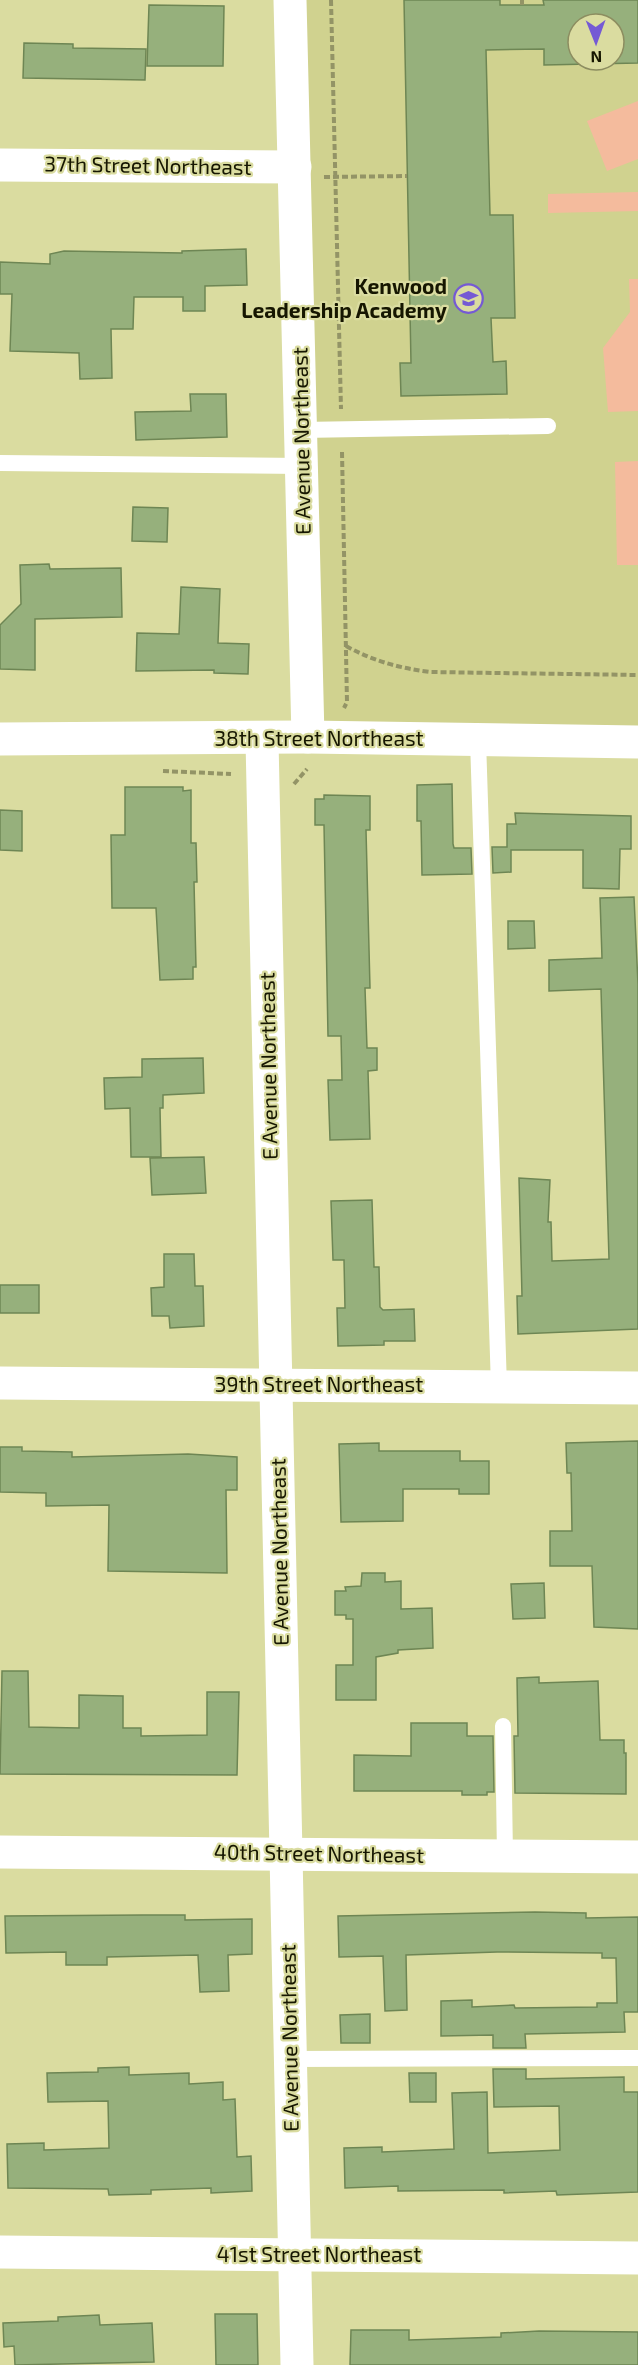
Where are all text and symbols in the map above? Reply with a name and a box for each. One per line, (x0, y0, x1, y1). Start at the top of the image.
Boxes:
north arrow (566, 12, 626, 72)
text: N (590, 48, 602, 67)
street label: 37th Street Northeast (44, 150, 252, 179)
place label: Kenwood Leadership Academy (241, 273, 447, 323)
school or university icon: Kenwood Leadership Academy (452, 283, 484, 315)
street label: E Avenue Northeast (286, 347, 315, 535)
street label: 38th Street Northeast (214, 725, 424, 750)
street label: E Avenue Northeast (253, 972, 282, 1160)
street label: 39th Street Northeast (215, 1371, 423, 1396)
street label: E Avenue Northeast (264, 1458, 293, 1646)
street label: 40th Street Northeast (214, 1838, 424, 1867)
street label: E Avenue Northeast (274, 1944, 303, 2132)
street label: 41st Street Northeast (217, 2241, 421, 2266)

